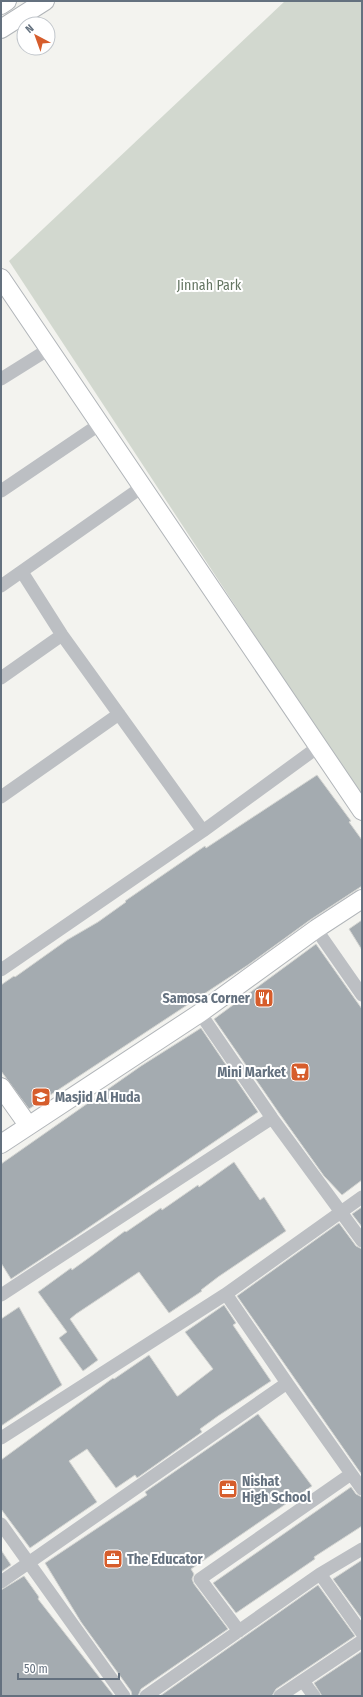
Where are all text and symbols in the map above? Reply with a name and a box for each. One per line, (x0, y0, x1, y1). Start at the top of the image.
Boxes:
north arrow (16, 16, 56, 56)
text: N (23, 22, 37, 36)
park label: Jinnah Park (177, 277, 242, 294)
restaurant icon: Samosa Corner (253, 987, 275, 1009)
place label: Samosa Corner (162, 990, 251, 1007)
supermarket icon: Mini Market (289, 1061, 311, 1083)
place label: Mini Market (217, 1064, 287, 1081)
school or university icon: Masjid Al Huda (30, 1086, 52, 1108)
place label: Masjid Al Huda (55, 1089, 141, 1106)
place label: Nishat High School (242, 1473, 311, 1506)
office icon: Nishat High School (217, 1478, 239, 1500)
office icon: The Educator (102, 1548, 124, 1570)
place label: The Educator (127, 1551, 204, 1568)
scale bar (18, 1655, 119, 1681)
text: 50 m (24, 1662, 48, 1676)

